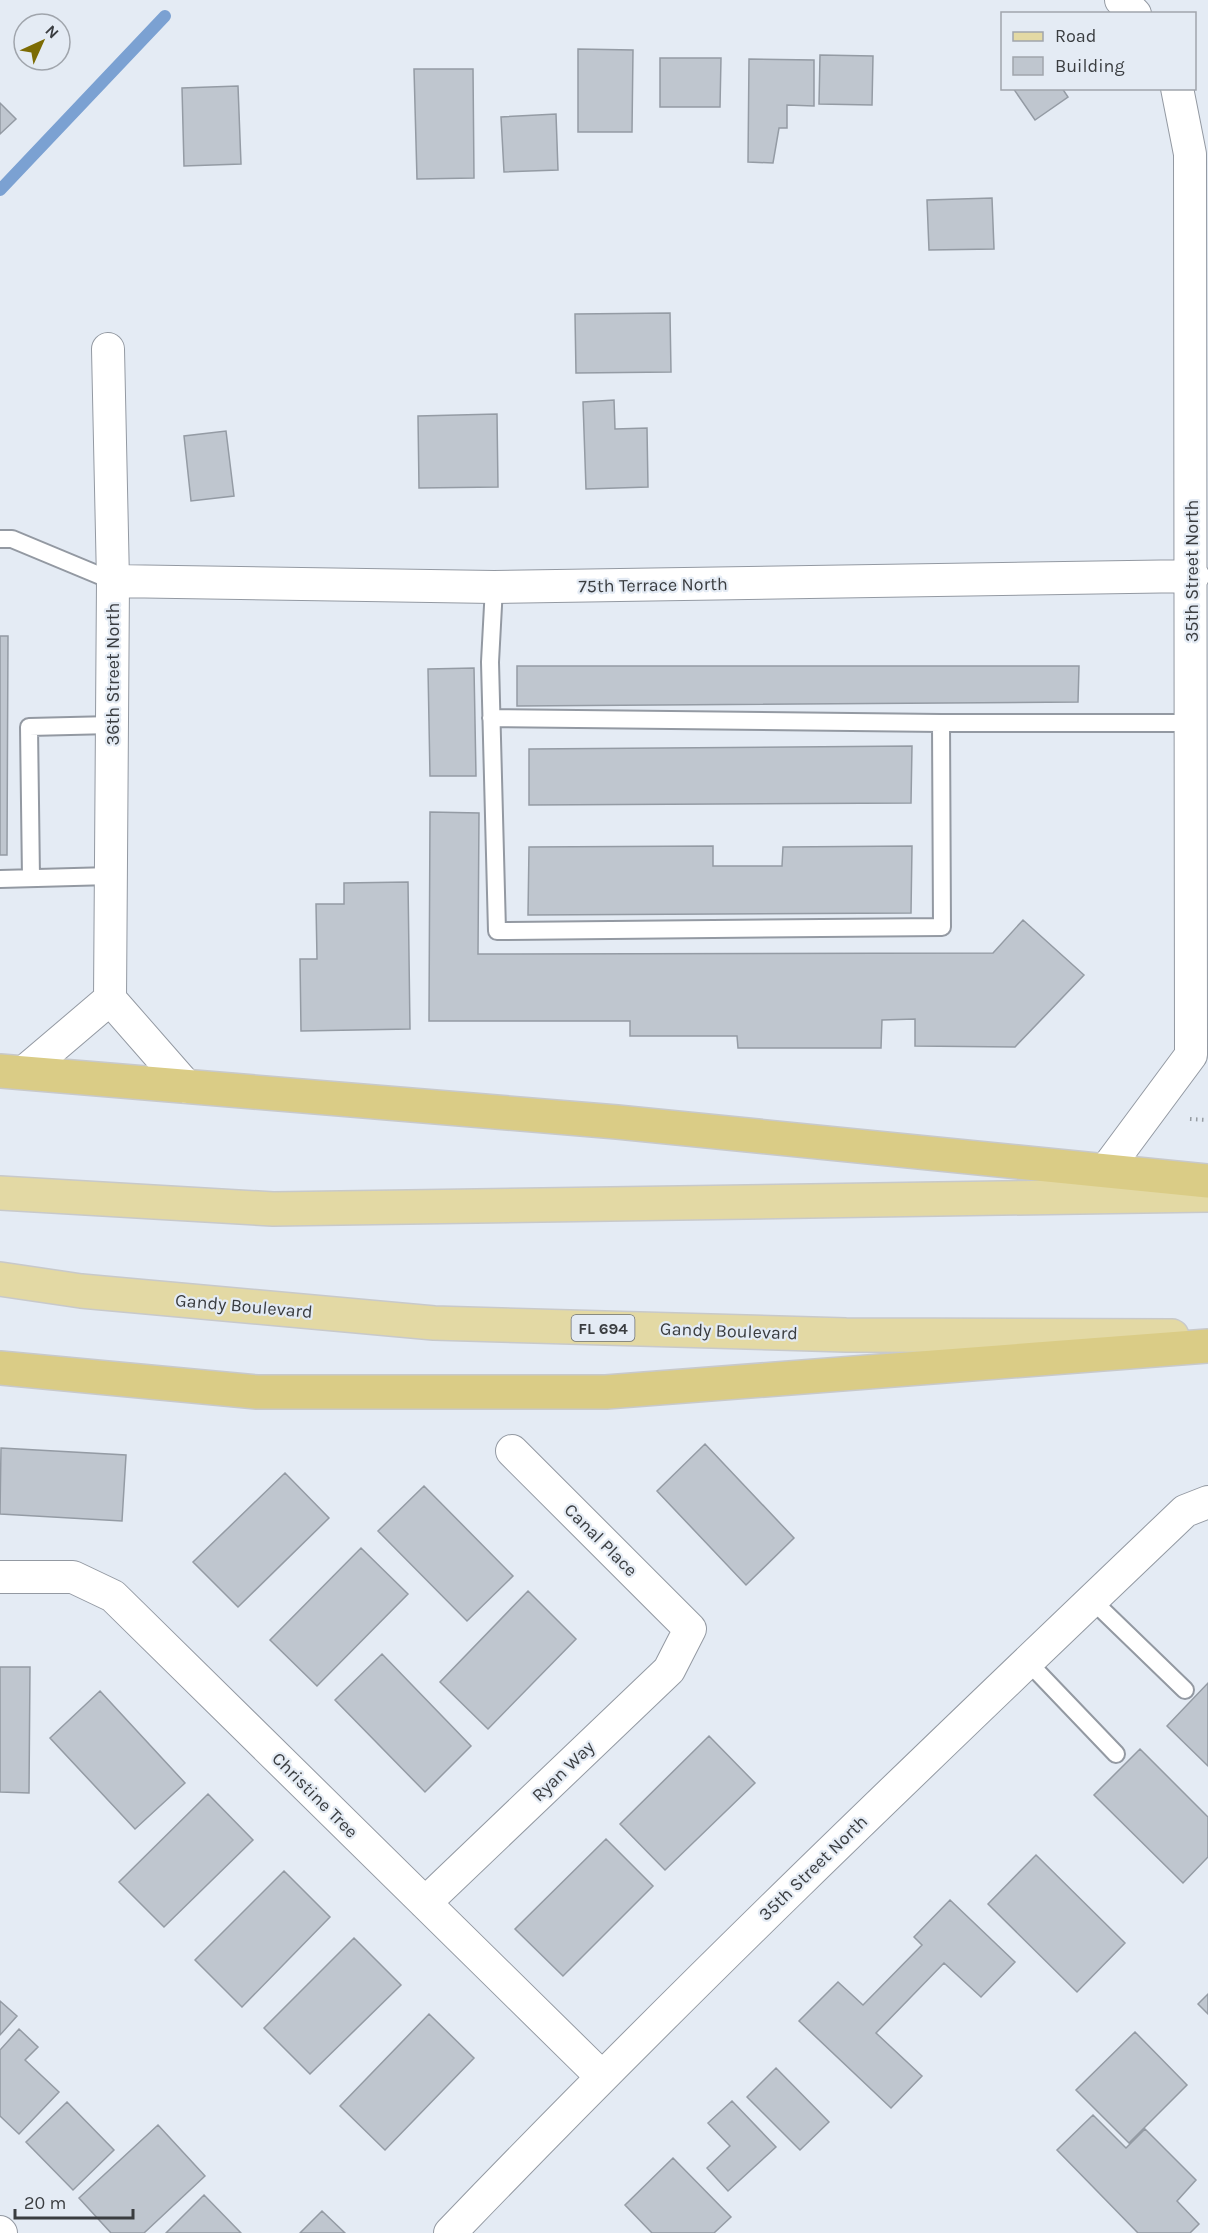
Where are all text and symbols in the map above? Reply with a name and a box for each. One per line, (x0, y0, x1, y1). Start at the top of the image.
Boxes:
north arrow (12, 12, 72, 72)
legend (1001, 12, 1196, 90)
text: N (41, 21, 63, 43)
text: Road (1055, 25, 1096, 47)
text: Building (1055, 55, 1125, 77)
street label: 35th Street North (1181, 500, 1203, 642)
street label: 75th Terrace North (578, 573, 728, 597)
street label: 36th Street North (102, 603, 124, 745)
street label: Gandy Boulevard (174, 1289, 314, 1323)
road number: FL 694 (572, 1315, 634, 1341)
street label: Gandy Boulevard (660, 1318, 798, 1344)
street label: Canal Place (560, 1499, 642, 1581)
street label: Ryan Way (527, 1735, 599, 1806)
street label: Christine Tree (267, 1747, 363, 1843)
street label: 35th Street North (754, 1811, 872, 1925)
scale bar (15, 2182, 134, 2220)
text: 20 m (24, 2192, 66, 2214)

